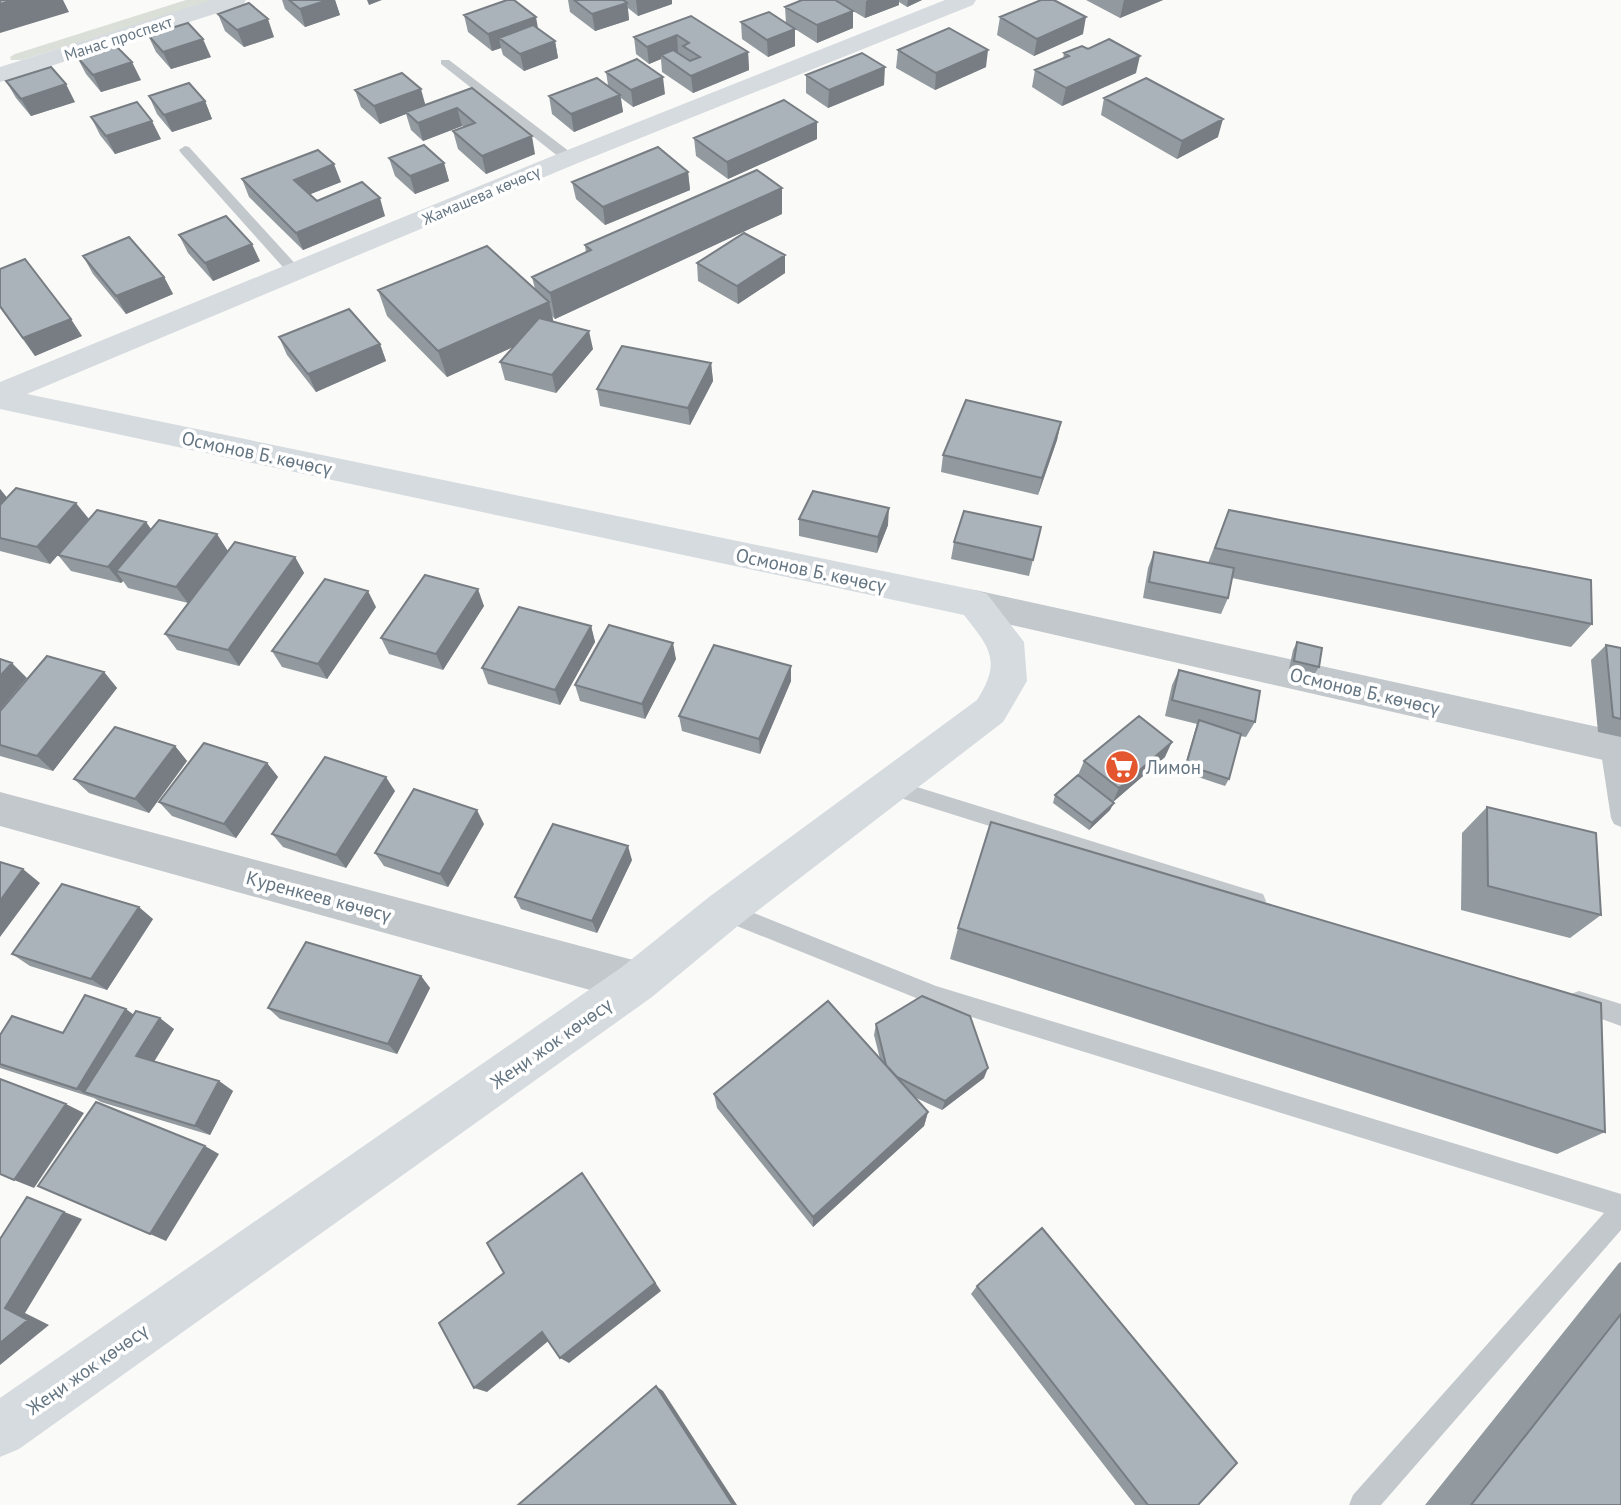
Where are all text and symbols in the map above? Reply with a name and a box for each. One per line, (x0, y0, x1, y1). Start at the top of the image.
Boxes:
street label: Манас проспект (61, 11, 175, 65)
street label: Жамашева көчөсү (418, 161, 543, 229)
street label: Осмонов Б. көчөсү (180, 425, 334, 481)
street label: Осмонов Б. көчөсү (734, 542, 888, 598)
street label: Осмонов Б. көчөсү (1288, 662, 1442, 720)
supermarket icon: Лимон (1103, 748, 1141, 786)
place label: Лимон (1145, 755, 1201, 779)
street label: Куренкеев көчөсү (244, 865, 394, 927)
street label: Жеңи жок көчөсү (485, 992, 616, 1094)
street label: Жеңи жок көчөсү (21, 1318, 152, 1420)

